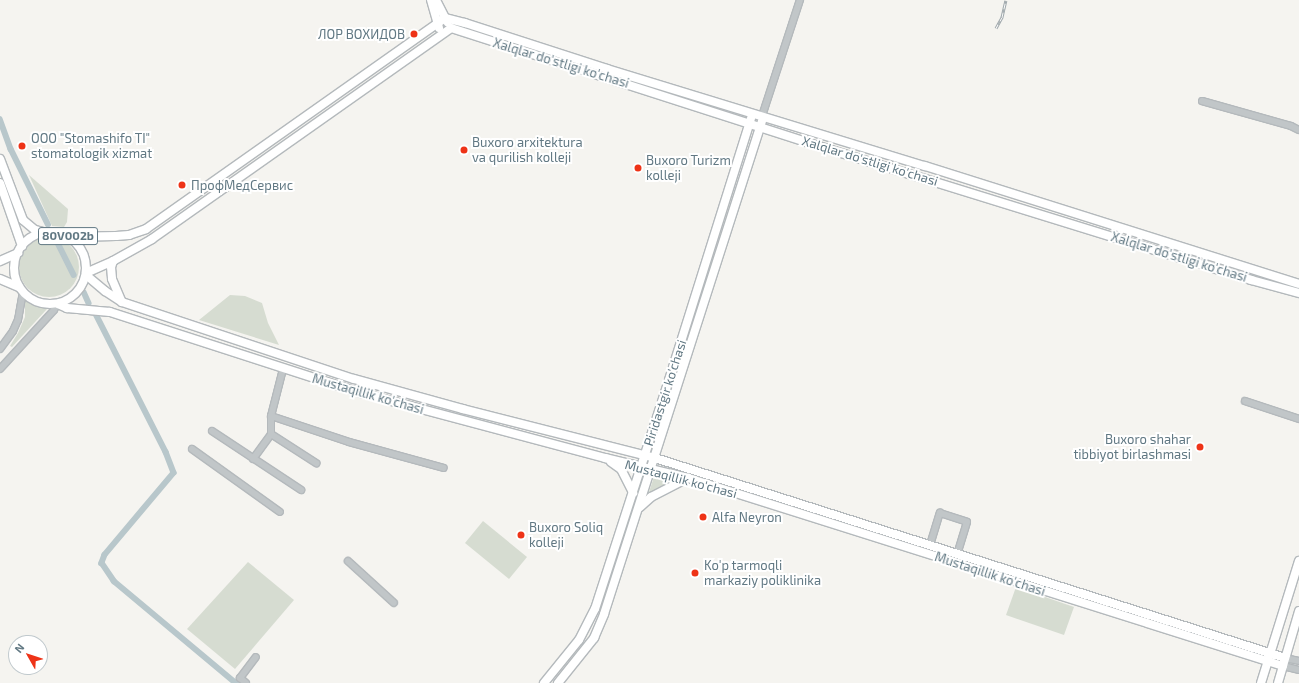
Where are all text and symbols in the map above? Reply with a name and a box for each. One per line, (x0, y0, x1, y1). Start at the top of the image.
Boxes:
place label: ЛОР ВОХИДОВ (318, 26, 405, 42)
marker: ЛОР ВОХИДОВ (408, 28, 420, 40)
street label: Xalqlar do'stligi ko'chasi (491, 35, 631, 91)
place label: OOO "Stomashifo TI" stomatologik xizmat (31, 131, 152, 162)
street label: Xalqlar do'stligi ko'chasi (800, 133, 940, 189)
place label: Buxoro arxitektura va qurilish kolleji (472, 135, 583, 166)
marker: OOO "Stomashifo TI" stomatologik xizmat (16, 140, 28, 152)
marker: Buxoro arxitektura va qurilish kolleji (459, 145, 469, 155)
place label: Buxoro Turizm kolleji (646, 153, 731, 184)
marker: Buxoro Turizm kolleji (633, 163, 643, 173)
place label: ПрофМедСервис (191, 177, 293, 193)
marker: ПрофМедСервис (176, 179, 188, 191)
road number: 80V002b (38, 226, 98, 246)
street label: Xalqlar do'stligi ko'chasi (1109, 229, 1249, 285)
street label: Piridastgir ko'chasi (640, 338, 690, 448)
street label: Mustaqillik ko'chasi (310, 371, 426, 417)
place label: Buxoro shahar tibbiyot birlashmasi (1073, 432, 1191, 463)
marker: Buxoro shahar tibbiyot birlashmasi (1194, 441, 1206, 453)
street label: Mustaqillik ko'chasi (623, 457, 739, 501)
place label: Alfa Neyron (712, 509, 782, 525)
marker: Alfa Neyron (697, 511, 709, 523)
place label: Buxoro Soliq kolleji (529, 520, 603, 551)
marker: Buxoro Soliq kolleji (516, 530, 526, 540)
street label: Mustaqillik ko'chasi (933, 549, 1047, 599)
place label: Ko'p tarmoqli markaziy poliklinika (704, 558, 821, 589)
marker: Ko'p tarmoqli markaziy poliklinika (689, 567, 701, 579)
north arrow (8, 635, 48, 675)
text: N (12, 641, 27, 655)

